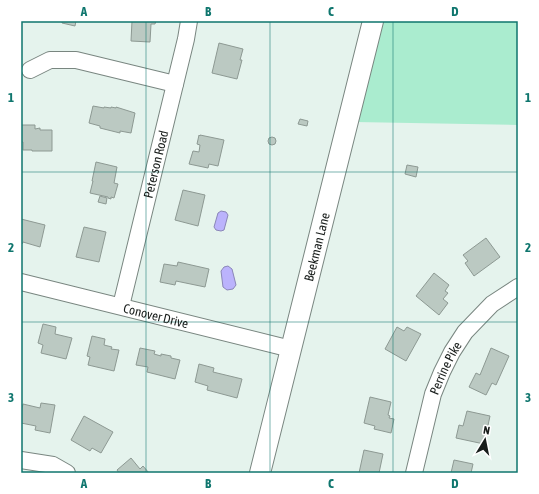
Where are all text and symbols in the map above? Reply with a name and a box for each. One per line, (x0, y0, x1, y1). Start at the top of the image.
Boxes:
text: A (80, 4, 88, 19)
text: B (205, 4, 212, 19)
text: C (328, 4, 334, 19)
text: D (451, 4, 459, 19)
text: 1 (8, 90, 14, 105)
text: 1 (525, 90, 531, 105)
street label: Peterson Road (141, 129, 171, 200)
street label: Beekman Lane (301, 211, 333, 283)
text: 2 (8, 240, 14, 255)
text: 2 (525, 240, 531, 255)
street label: Conover Drive (122, 301, 190, 331)
street label: Perrine Pike (427, 339, 465, 397)
text: 3 (8, 390, 14, 405)
text: 3 (525, 390, 531, 405)
north arrow (465, 420, 505, 460)
text: N (482, 424, 491, 437)
text: A (80, 476, 88, 491)
text: B (205, 476, 212, 491)
text: C (328, 476, 334, 491)
text: D (451, 476, 459, 491)

